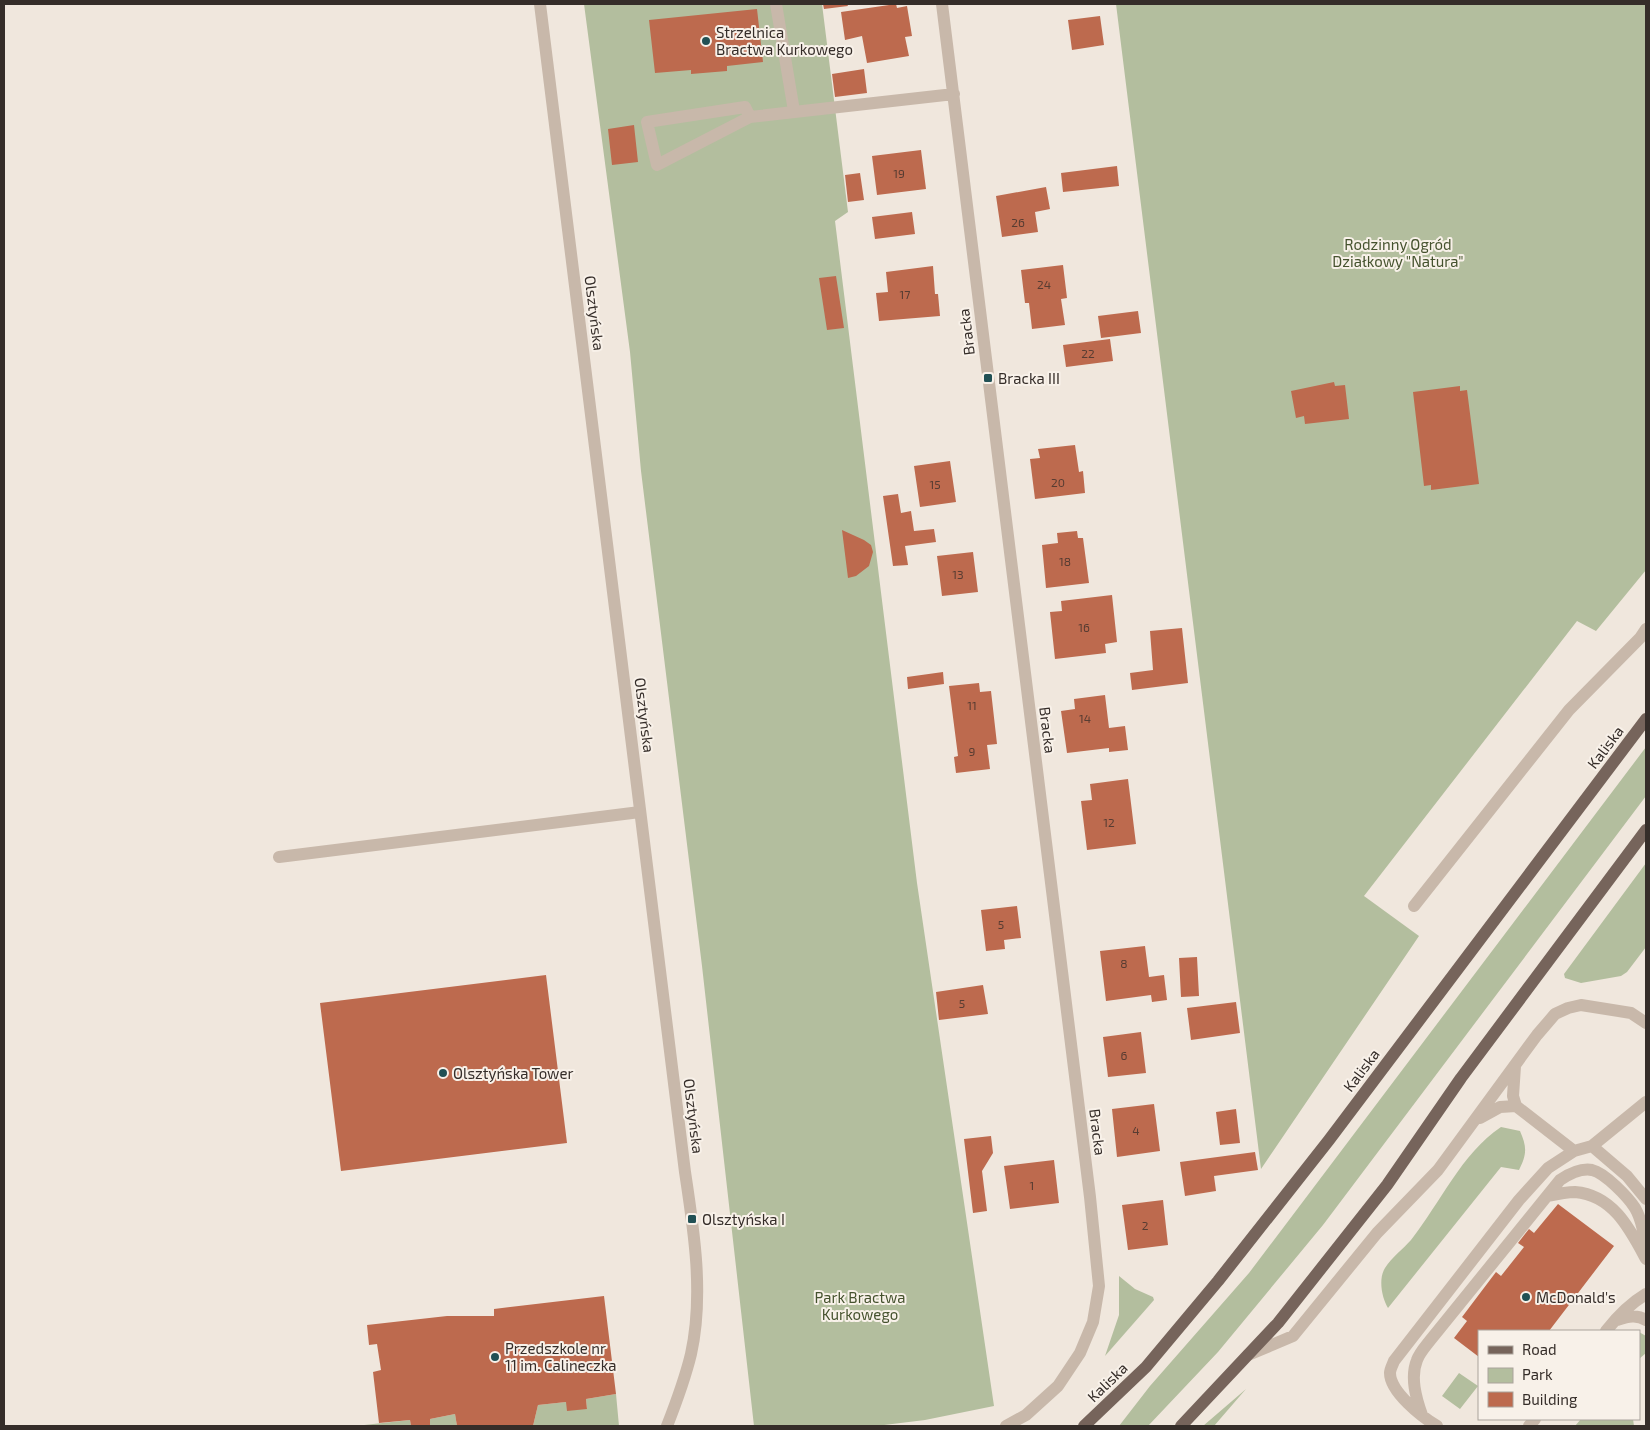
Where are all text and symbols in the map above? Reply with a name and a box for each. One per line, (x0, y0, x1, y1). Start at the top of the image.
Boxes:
place label: Strzelnica Bractwa Kurkowego (716, 23, 853, 58)
marker: Strzelnica Bractwa Kurkowego (700, 35, 712, 47)
house number: 19 (893, 166, 905, 180)
house number: 26 (1011, 215, 1025, 229)
park label: Rodzinny Ogród Działkowy "Natura" (1332, 235, 1464, 270)
street label: Olsztyńska (581, 274, 609, 352)
house number: 24 (1037, 277, 1051, 291)
house number: 17 (900, 287, 910, 301)
street label: Bracka (954, 308, 978, 356)
house number: 22 (1081, 346, 1095, 360)
place label: Bracka III (998, 369, 1060, 387)
marker: Bracka III (982, 372, 994, 384)
house number: 20 (1051, 475, 1065, 489)
house number: 15 (929, 477, 941, 491)
house number: 18 (1059, 554, 1071, 568)
house number: 13 (952, 567, 964, 581)
house number: 16 (1078, 620, 1090, 634)
street label: Olsztyńska (631, 676, 659, 754)
house number: 11 (967, 698, 977, 712)
street label: Bracka (1036, 706, 1060, 754)
house number: 14 (1079, 711, 1091, 725)
street label: Kaliska (1583, 722, 1627, 772)
house number: 9 (969, 744, 976, 758)
house number: 12 (1103, 815, 1115, 829)
house number: 5 (998, 917, 1004, 931)
house number: 8 (1120, 956, 1128, 970)
house number: 5 (959, 996, 965, 1010)
street label: Kaliska (1339, 1045, 1383, 1095)
house number: 6 (1121, 1048, 1128, 1062)
place label: Olsztyńska Tower (453, 1064, 574, 1082)
marker: Olsztyńska Tower (437, 1067, 449, 1079)
street label: Olsztyńska (680, 1077, 708, 1155)
street label: Bracka (1086, 1108, 1110, 1156)
house number: 4 (1132, 1123, 1140, 1137)
house number: 1 (1030, 1178, 1034, 1192)
place label: Olsztyńska I (702, 1210, 785, 1228)
marker: Olsztyńska I (686, 1213, 698, 1225)
house number: 2 (1142, 1218, 1149, 1232)
park label: Park Bractwa Kurkowego (814, 1288, 906, 1323)
place label: McDonald's (1536, 1288, 1616, 1306)
marker: McDonald's (1520, 1291, 1532, 1303)
legend (1478, 1330, 1640, 1420)
place label: Przedszkole nr 11 im. Calineczka (505, 1339, 617, 1374)
text: Road (1522, 1340, 1557, 1358)
marker: Przedszkole nr 11 im. Calineczka (489, 1351, 501, 1363)
street label: Kaliska (1083, 1359, 1131, 1405)
text: Park (1522, 1365, 1553, 1383)
text: Building (1522, 1390, 1578, 1408)

